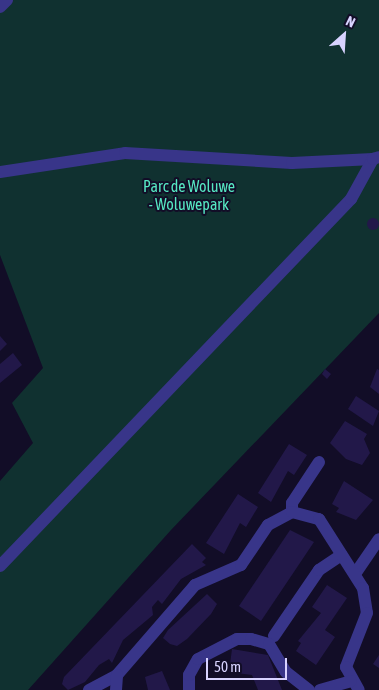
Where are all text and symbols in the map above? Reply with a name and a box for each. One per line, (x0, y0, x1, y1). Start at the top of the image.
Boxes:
north arrow (319, 10, 369, 60)
text: N (343, 13, 358, 31)
park label: Parc de Woluwe - Woluwepark (143, 176, 235, 214)
scale bar (209, 648, 290, 680)
text: 50 m (214, 658, 241, 675)

